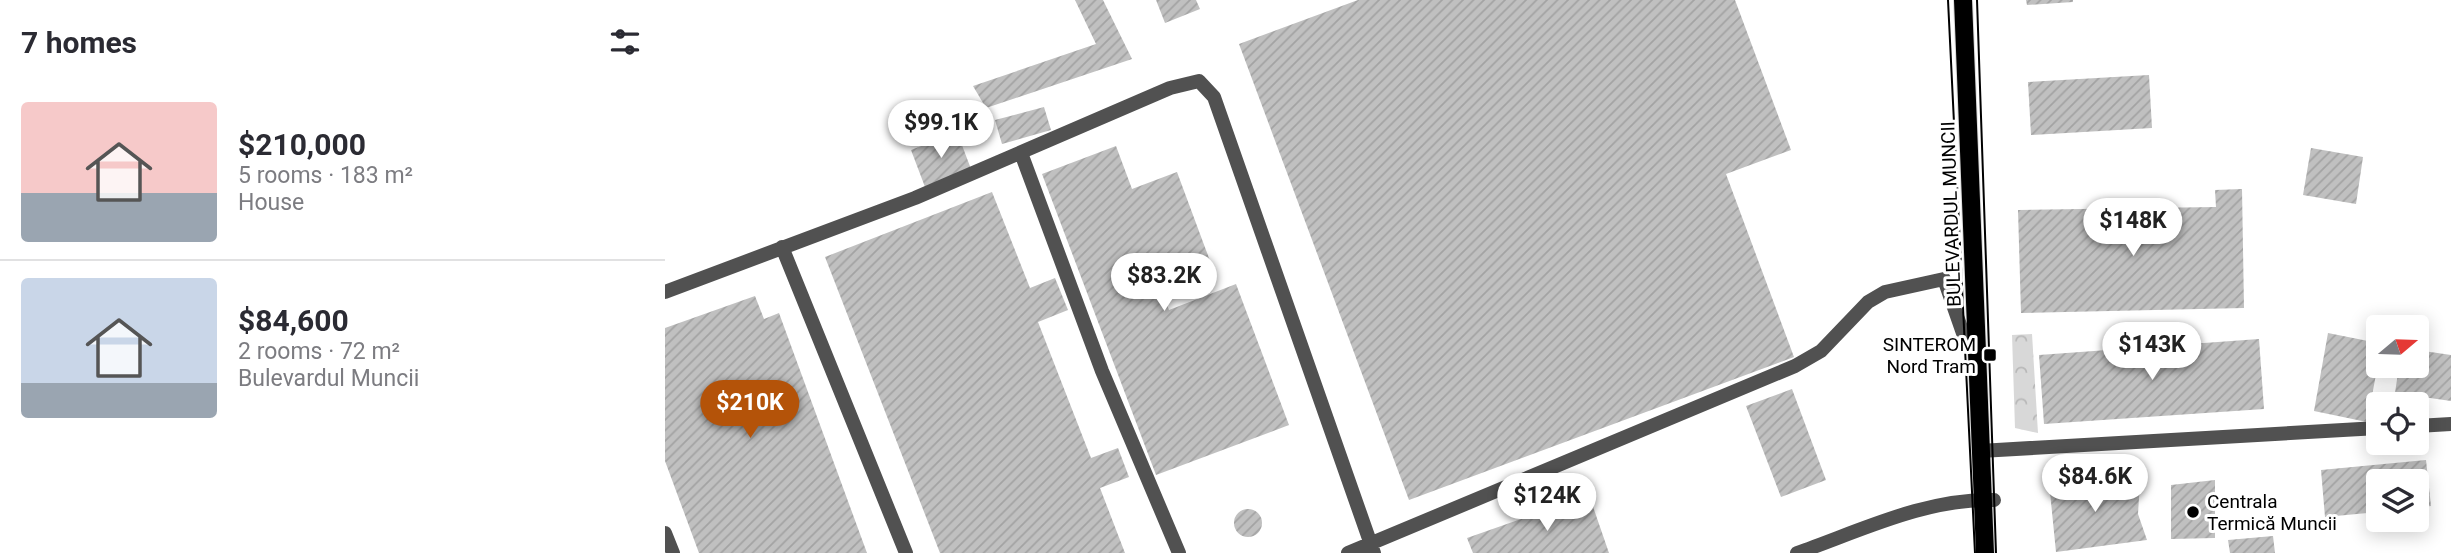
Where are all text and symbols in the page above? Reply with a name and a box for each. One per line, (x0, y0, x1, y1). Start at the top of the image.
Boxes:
icon: filters (606, 23, 644, 61)
text: 7 homes (21, 25, 137, 60)
pin: $99.1K (884, 100, 998, 160)
text: $99.1K (904, 109, 978, 136)
street label: BULEVARDUL MUNCII (1936, 121, 1966, 307)
text: $210,000 (238, 127, 366, 162)
icon: home (77, 130, 161, 214)
text: 5 rooms · 183 m² (238, 162, 413, 189)
text: House (238, 189, 304, 216)
pin: $148K (2084, 198, 2182, 258)
text: $148K (2099, 207, 2167, 234)
pin: $83.2K (1107, 254, 1221, 313)
text: $83.2K (1127, 262, 1201, 289)
text: $84,600 (238, 303, 349, 338)
icon: home (77, 306, 161, 390)
north arrow (2366, 315, 2429, 378)
map controls (2366, 315, 2429, 532)
pin: $143K (2103, 322, 2201, 382)
text: $143K (2118, 331, 2186, 358)
place label: SINTEROM Nord Tram (1883, 333, 1976, 378)
text: 2 rooms · 72 m² (238, 338, 400, 365)
marker: SINTEROM Nord Tram (1982, 347, 1998, 363)
text: Bulevardul Muncii (238, 365, 419, 392)
pin: $210K (701, 380, 799, 440)
text: $210K (716, 389, 784, 416)
button: locate (2366, 392, 2429, 455)
pin: $84.6K (2038, 454, 2152, 514)
text: $84.6K (2058, 463, 2132, 490)
button: layers (2366, 469, 2429, 532)
pin: $124K (1498, 474, 1596, 533)
text: $124K (1513, 482, 1581, 509)
place label: Centrala Termică Muncii (2207, 490, 2337, 535)
marker: Centrala Termică Muncii (2185, 504, 2201, 520)

